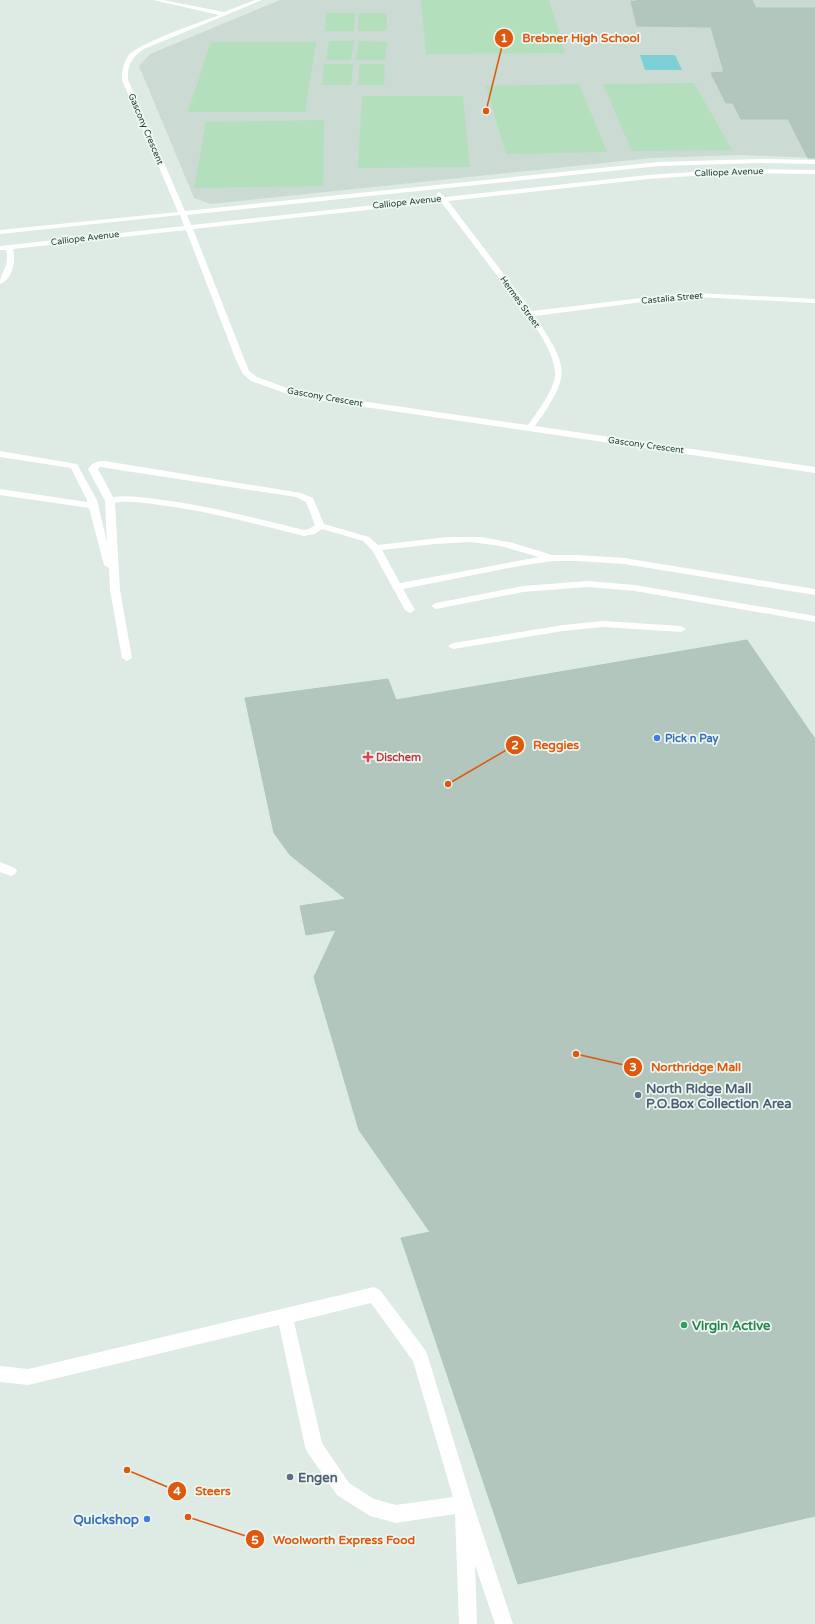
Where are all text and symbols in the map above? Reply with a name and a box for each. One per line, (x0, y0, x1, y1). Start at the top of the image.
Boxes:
callout: Brebner High School (494, 26, 648, 50)
text: 1 (500, 31, 508, 45)
text: Brebner High School (522, 31, 640, 46)
street label: Gascony Crescent (126, 92, 166, 167)
street label: Calliope Avenue (694, 166, 764, 179)
street label: Calliope Avenue (372, 193, 442, 212)
street label: Calliope Avenue (50, 229, 120, 248)
street label: Hermes Street (497, 274, 542, 331)
street label: Castalia Street (641, 290, 704, 307)
street label: Gascony Crescent (286, 385, 364, 410)
street label: Gascony Crescent (607, 435, 685, 456)
place label: Pick n Pay (665, 732, 719, 746)
callout: Reggies (505, 733, 587, 757)
marker: Pick n Pay (652, 733, 662, 743)
text: 2 (511, 738, 519, 752)
text: Reggies (533, 738, 579, 753)
place label: Dischem (376, 751, 421, 764)
marker: Dischem (363, 752, 373, 762)
callout: Northridge Mall (623, 1055, 749, 1079)
text: 3 (629, 1060, 637, 1074)
text: Northridge Mall (651, 1060, 741, 1075)
place label: North Ridge Mall P.O.Box Collection Area (646, 1081, 791, 1112)
marker: North Ridge Mall P.O.Box Collection Area (633, 1090, 643, 1100)
place label: Virgin Active (692, 1318, 771, 1334)
marker: Virgin Active (679, 1320, 689, 1330)
place label: Engen (298, 1470, 338, 1486)
marker: Engen (285, 1472, 295, 1482)
callout: Steers (167, 1479, 239, 1503)
text: 4 (173, 1484, 181, 1498)
text: Steers (195, 1484, 231, 1498)
place label: Quickshop (73, 1512, 139, 1528)
marker: Quickshop (142, 1514, 152, 1524)
callout: Woolworth Express Food (245, 1527, 423, 1551)
text: 5 (251, 1533, 259, 1547)
text: Woolworth Express Food (273, 1533, 415, 1548)

